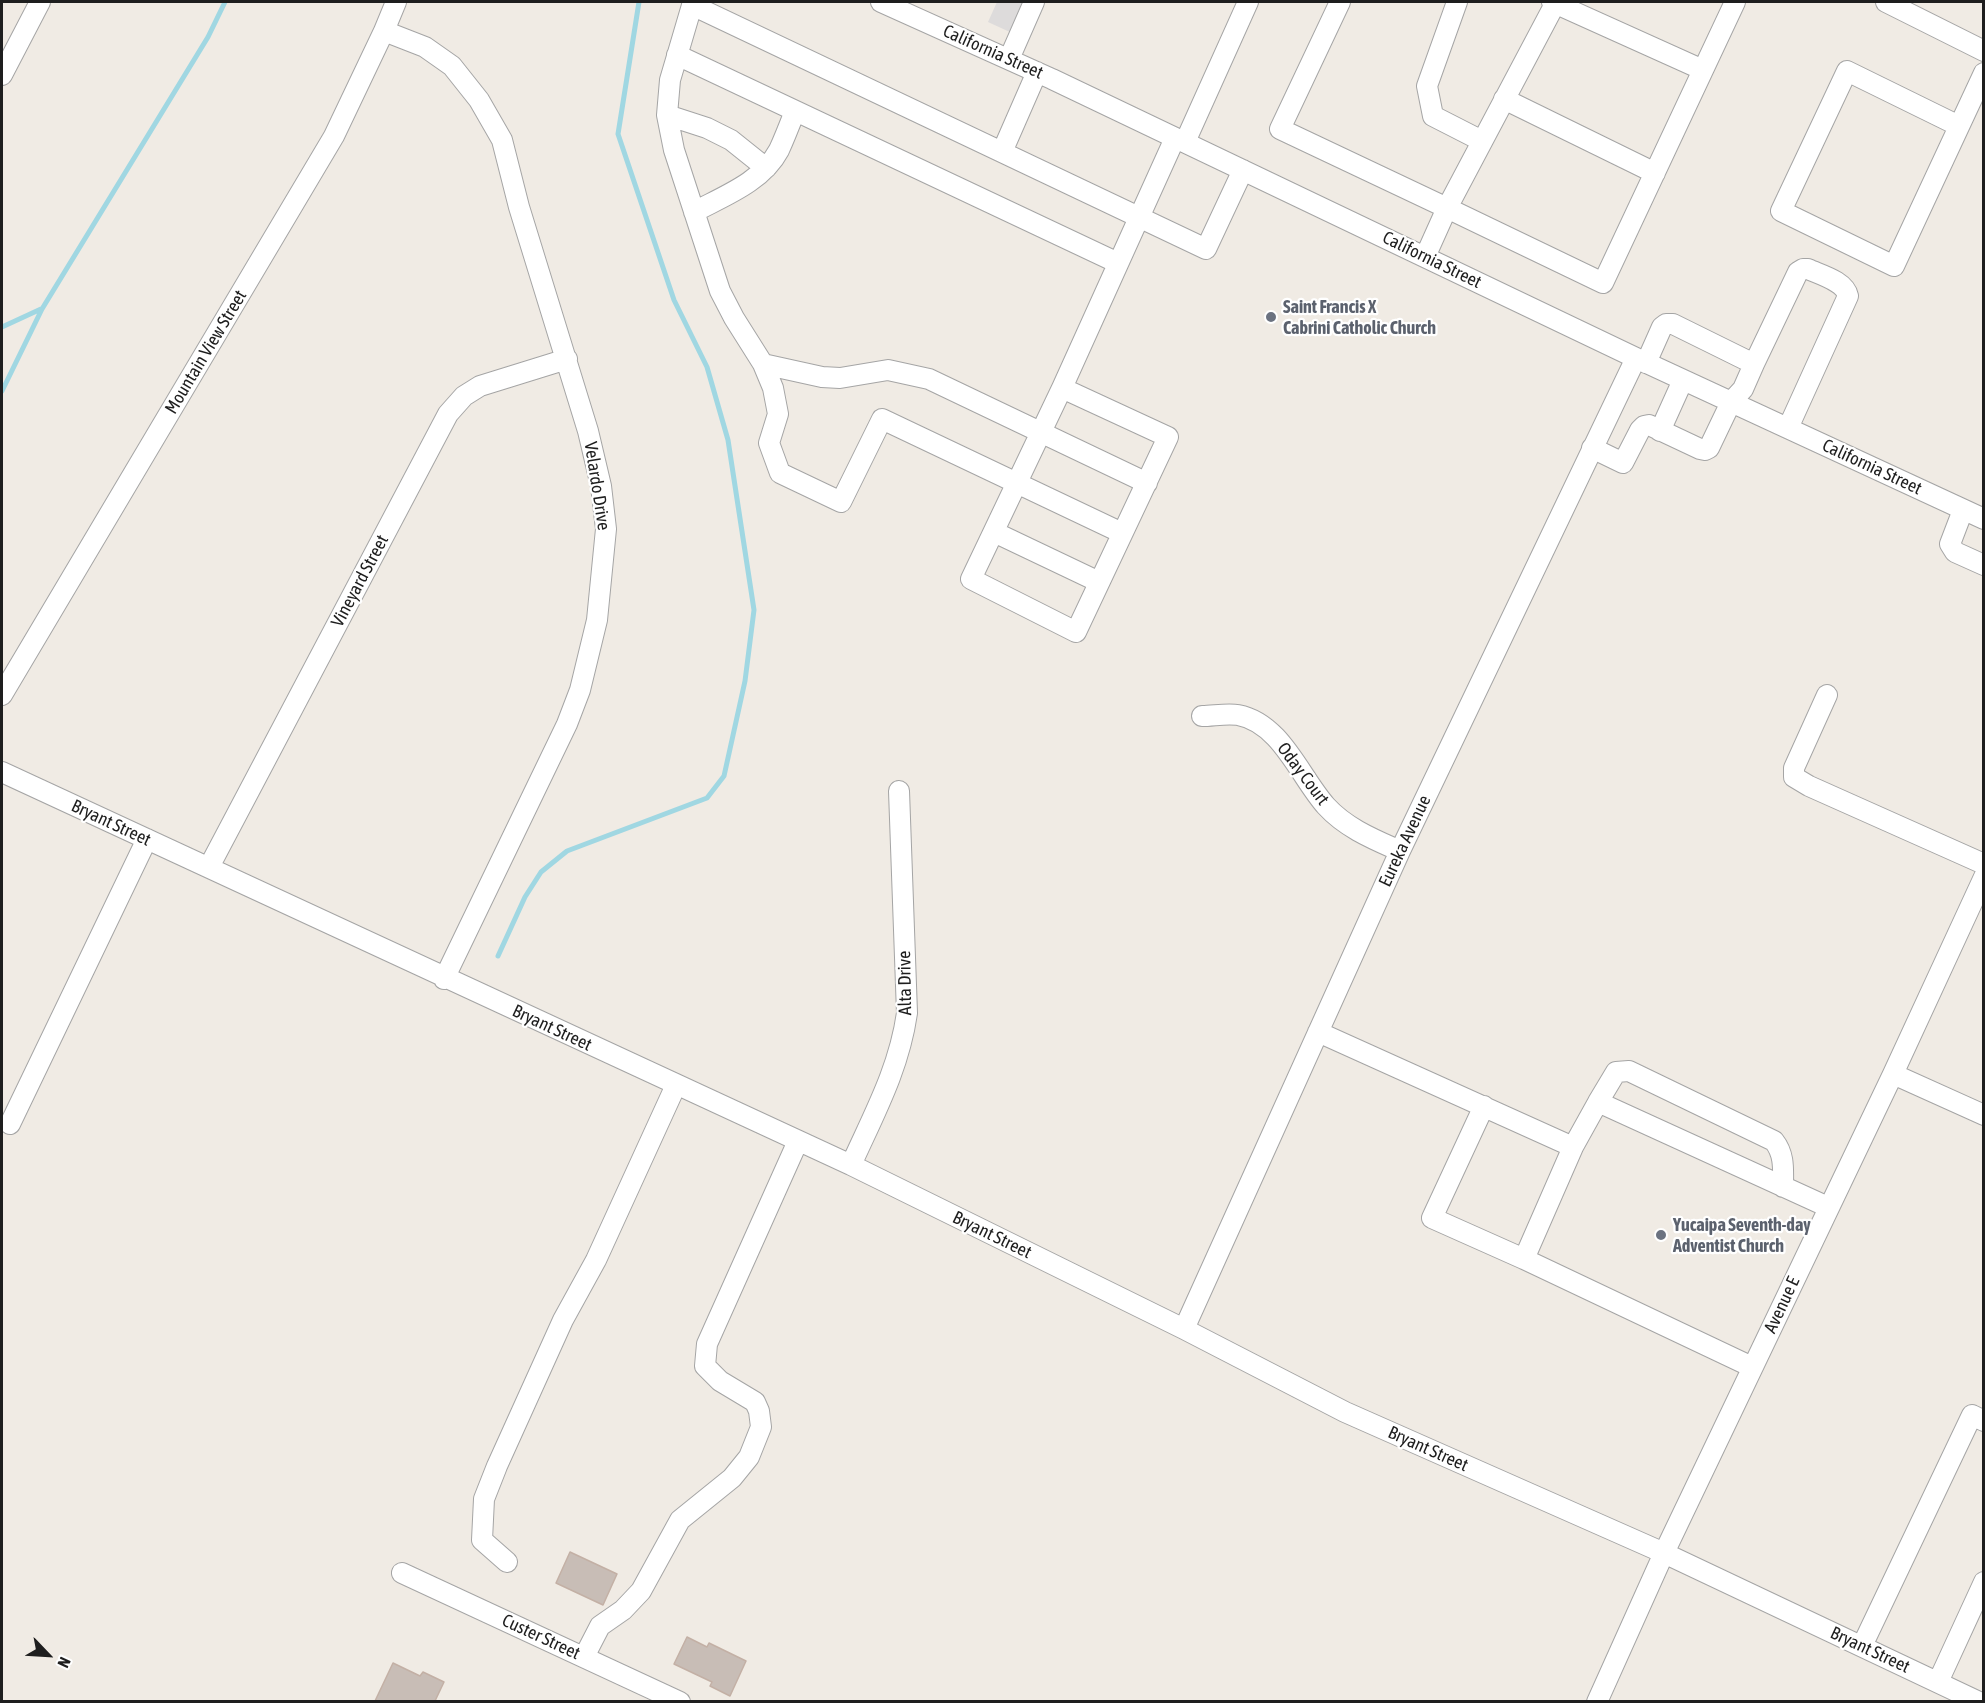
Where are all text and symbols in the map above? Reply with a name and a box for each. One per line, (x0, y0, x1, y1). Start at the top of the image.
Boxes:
street label: California Street (940, 20, 1046, 84)
street label: California Street (1379, 227, 1485, 293)
street label: Mountain View Street (161, 286, 251, 418)
place label: Saint Francis X Cabrini Catholic Church (1283, 296, 1436, 338)
marker: Saint Francis X Cabrini Catholic Church (1264, 310, 1278, 324)
street label: California Street (1819, 435, 1925, 499)
street label: Velardo Drive (579, 440, 615, 532)
street label: Vineyard Street (327, 531, 393, 631)
street label: Oday Court (1272, 738, 1334, 810)
street label: Eureka Avenue (1374, 792, 1436, 890)
street label: Bryant Street (68, 795, 154, 851)
street label: Alta Drive (894, 951, 916, 1015)
street label: Bryant Street (509, 1000, 595, 1056)
street label: Bryant Street (949, 1207, 1035, 1263)
place label: Yucaipa Seventh-day Adventist Church (1673, 1214, 1811, 1256)
marker: Yucaipa Seventh-day Adventist Church (1654, 1228, 1668, 1242)
street label: Avenue E (1760, 1273, 1804, 1337)
street label: Bryant Street (1385, 1422, 1471, 1476)
street label: Custer Street (499, 1610, 583, 1664)
street label: Bryant Street (1827, 1622, 1913, 1678)
north arrow (18, 1625, 78, 1685)
text: N (54, 1655, 74, 1671)

